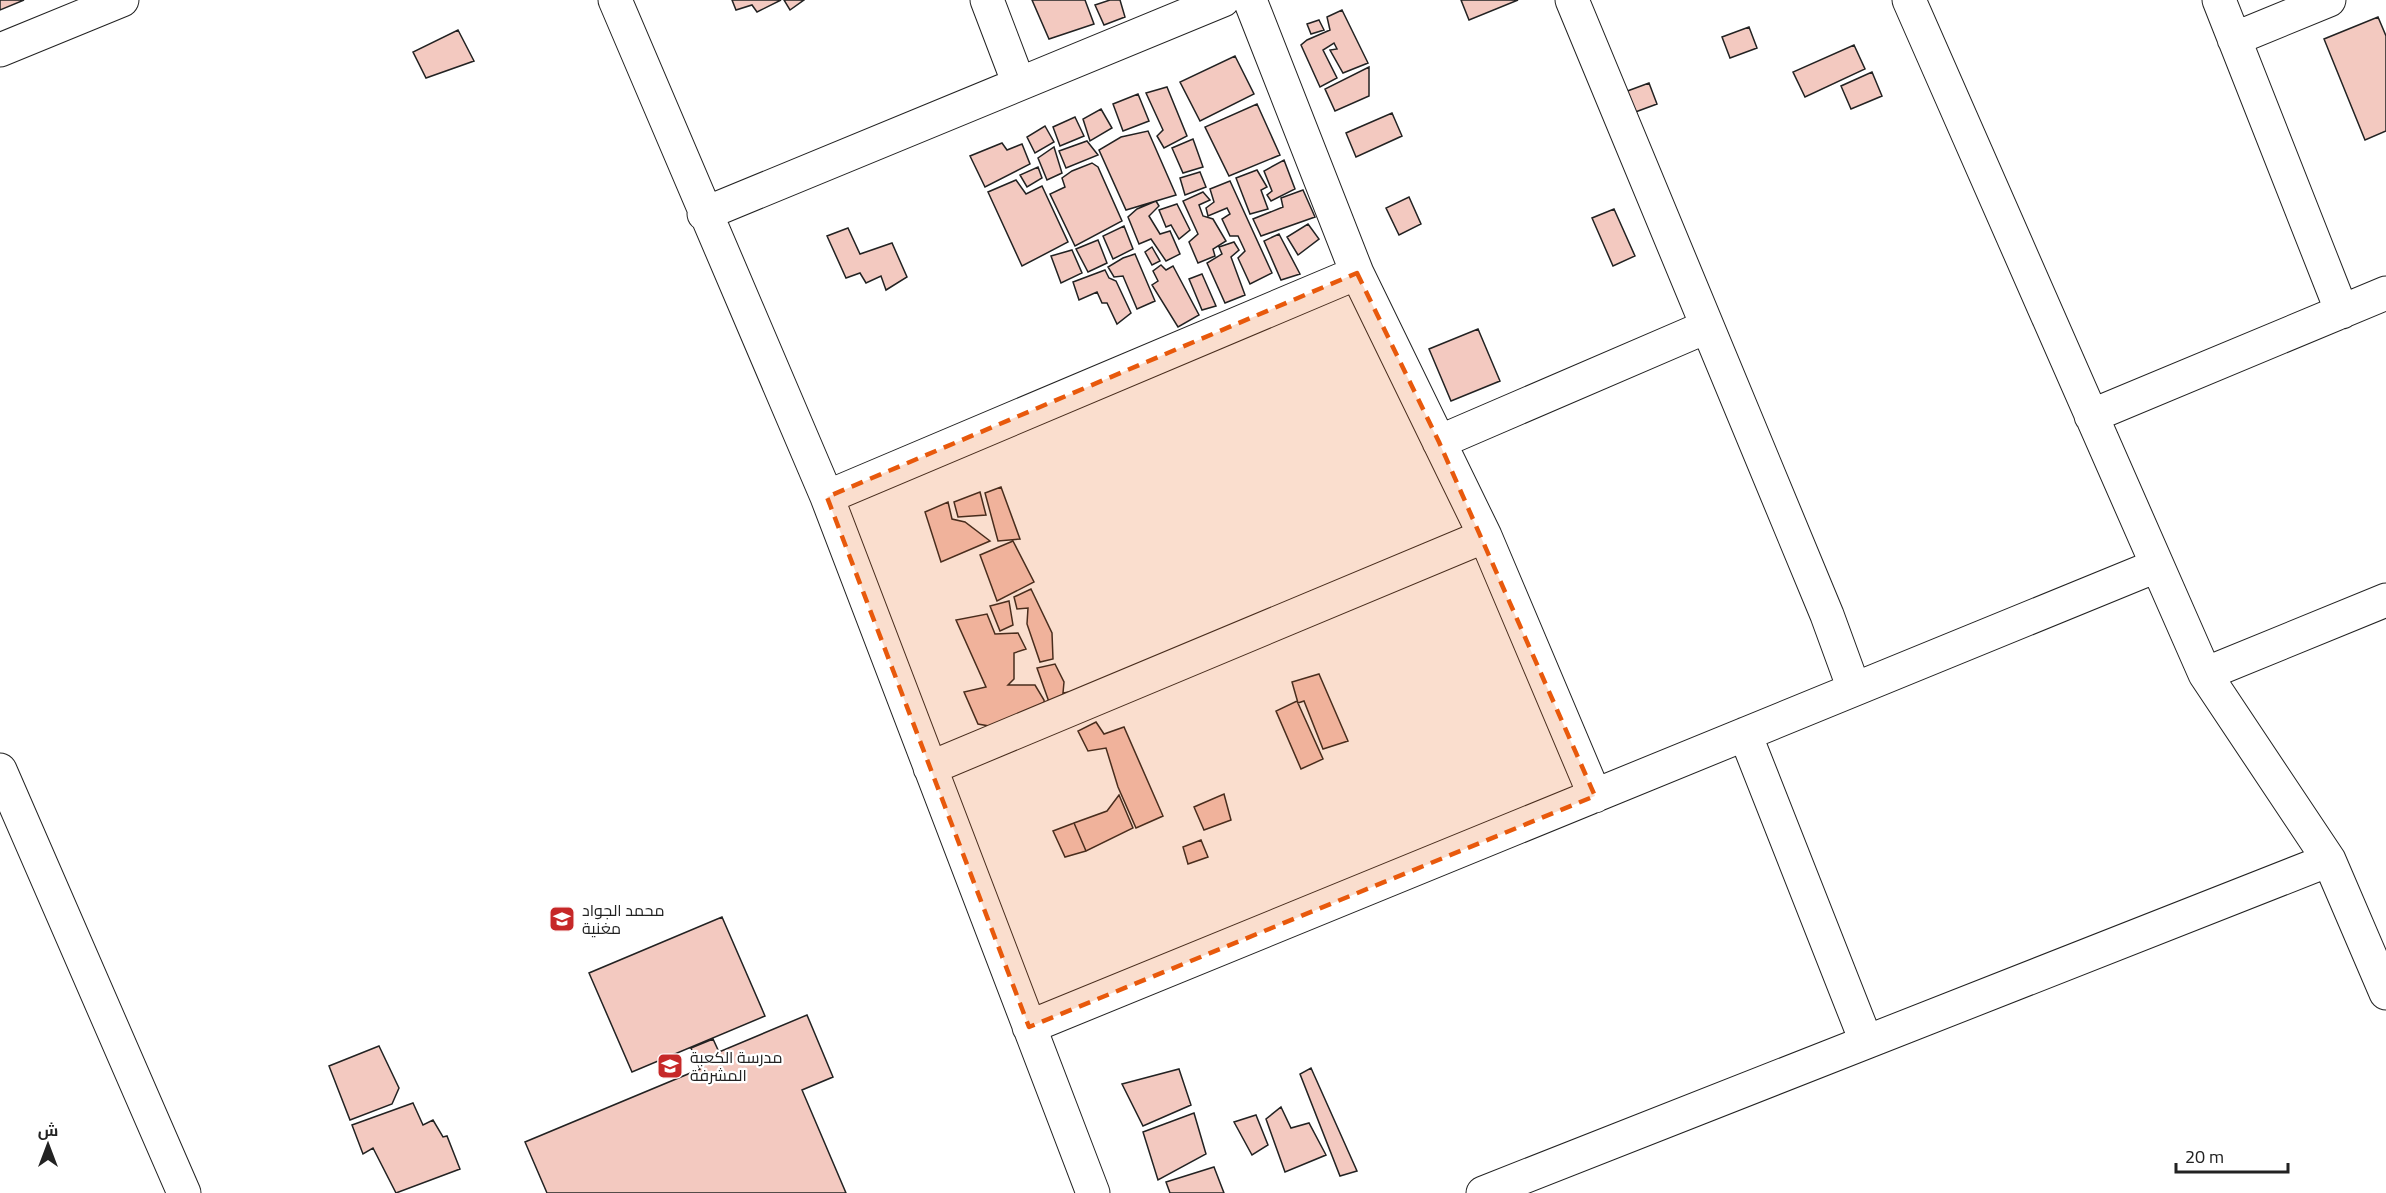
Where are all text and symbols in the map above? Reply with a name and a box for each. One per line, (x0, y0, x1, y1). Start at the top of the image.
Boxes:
place label: محمد الجواد مغنية (582, 895, 664, 943)
school or university icon: محمد الجواد مغنية (547, 904, 577, 934)
place label: مدرسة الكعبة المشرفة (690, 1042, 782, 1090)
school or university icon: مدرسة الكعبة المشرفة (655, 1051, 685, 1081)
north arrow (18, 1115, 78, 1175)
text: ش (38, 1115, 58, 1145)
scale bar (2176, 1136, 2288, 1174)
text: 20 m (2185, 1140, 2224, 1173)

